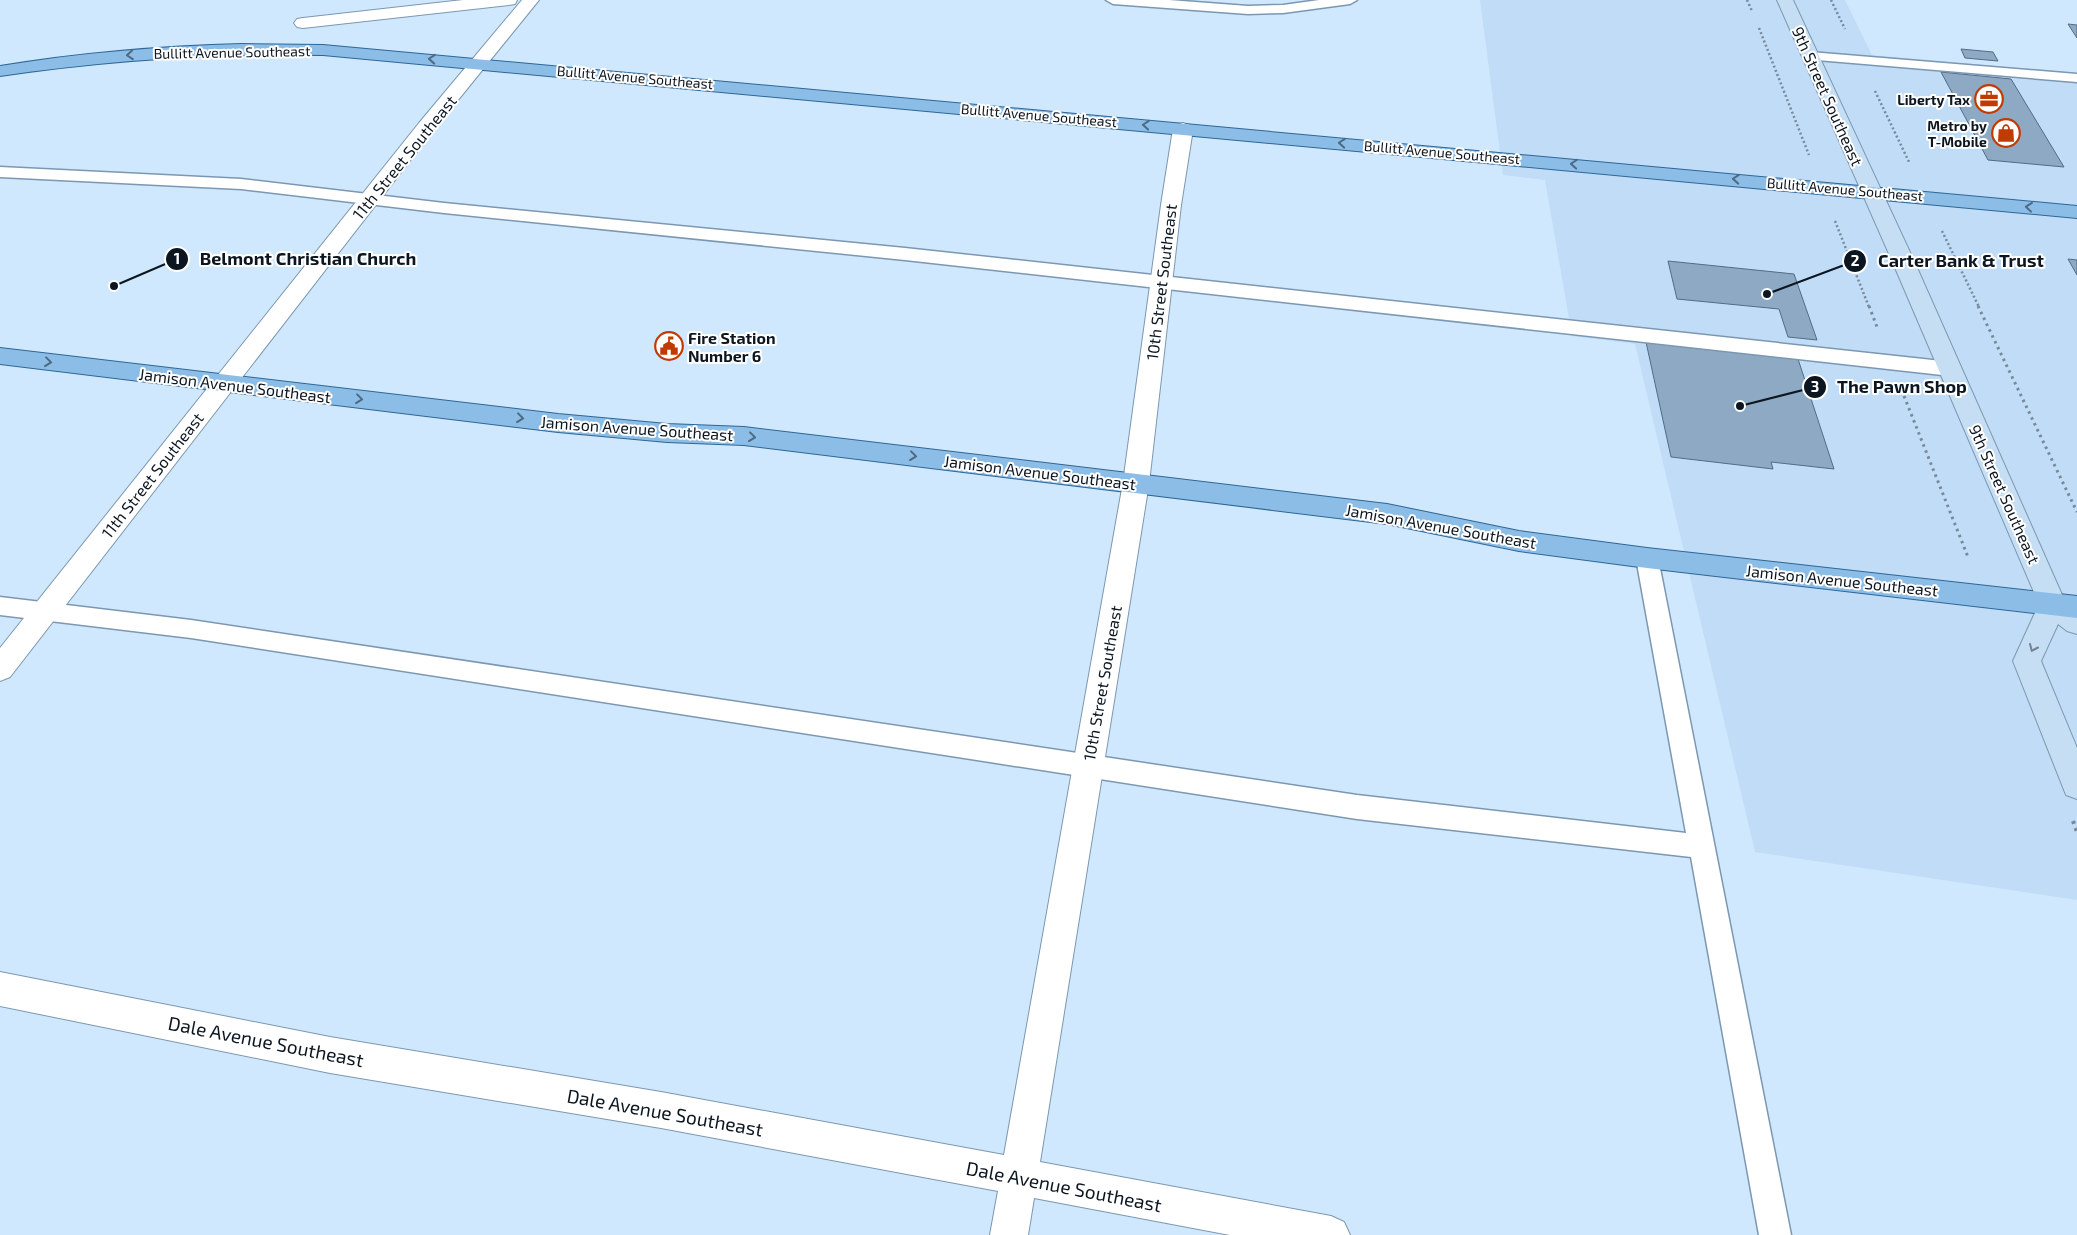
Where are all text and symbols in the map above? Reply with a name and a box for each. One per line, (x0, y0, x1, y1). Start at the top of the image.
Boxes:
street label: 9th Street Southeast (1789, 23, 1867, 169)
street label: Bullitt Avenue Southeast (153, 42, 311, 62)
one-way arrow (126, 49, 134, 60)
one-way arrow (428, 53, 436, 64)
street label: Bullitt Avenue Southeast (556, 62, 714, 92)
office icon: Liberty Tax (1974, 84, 2004, 114)
street label: 11th Street Southeast (348, 91, 460, 223)
place label: Liberty Tax (1897, 91, 1970, 108)
street label: Bullitt Avenue Southeast (960, 100, 1118, 130)
place label: Metro by T-Mobile (1927, 117, 1987, 150)
shop icon: Metro by T-Mobile (1991, 118, 2021, 148)
one-way arrow (1141, 120, 1149, 131)
street label: Bullitt Avenue Southeast (1363, 137, 1521, 167)
one-way arrow (1338, 138, 1346, 149)
one-way arrow (1570, 159, 1578, 170)
one-way arrow (1731, 174, 1739, 185)
street label: Bullitt Avenue Southeast (1766, 174, 1924, 204)
one-way arrow (2024, 202, 2032, 213)
street label: 10th Street Southeast (1142, 203, 1180, 361)
callout: Belmont Christian Church (164, 242, 426, 275)
callout: Carter Bank & Trust (1842, 244, 2054, 277)
text: Belmont Christian Church (200, 247, 416, 269)
text: 1 (174, 249, 180, 267)
text: Carter Bank & Trust (1878, 249, 2045, 271)
text: 2 (1851, 251, 1860, 269)
place label: Fire Station Number 6 (688, 328, 776, 365)
public building icon: Fire Station Number 6 (654, 331, 684, 361)
one-way arrow (45, 356, 53, 367)
street label: Jamison Avenue Southeast (138, 364, 332, 406)
callout: The Pawn Shop (1802, 371, 1977, 404)
text: The Pawn Shop (1837, 375, 1967, 397)
text: 3 (1811, 377, 1819, 395)
one-way arrow (355, 393, 363, 404)
street label: 11th Street Southeast (97, 409, 207, 541)
street label: Jamison Avenue Southeast (540, 412, 734, 444)
one-way arrow (516, 413, 525, 423)
street label: 9th Street Southeast (1966, 421, 2044, 567)
one-way arrow (748, 431, 756, 442)
one-way arrow (910, 450, 918, 461)
street label: Jamison Avenue Southeast (943, 451, 1137, 493)
street label: Jamison Avenue Southeast (1344, 500, 1538, 552)
street label: Jamison Avenue Southeast (1745, 560, 1939, 600)
street label: 10th Street Southeast (1079, 604, 1125, 762)
one-way arrow (2028, 643, 2039, 652)
street label: Dale Avenue Southeast (166, 1011, 366, 1071)
street label: Dale Avenue Southeast (565, 1083, 765, 1141)
street label: Dale Avenue Southeast (964, 1156, 1164, 1216)

